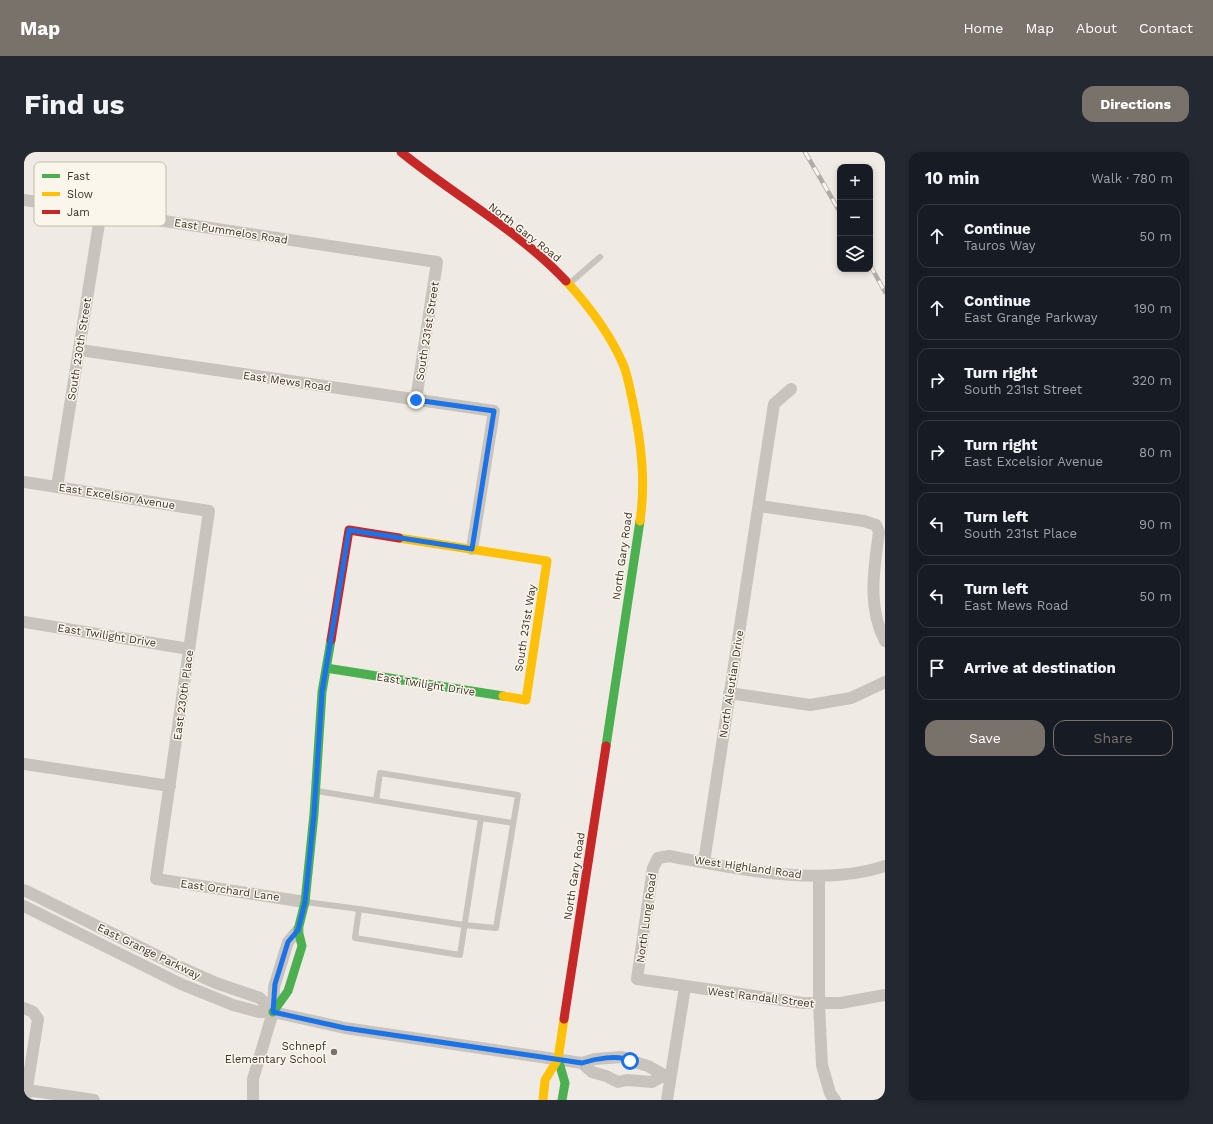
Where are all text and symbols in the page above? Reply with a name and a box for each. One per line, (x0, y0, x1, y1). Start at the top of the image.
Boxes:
text: Map (20, 17, 60, 40)
text: Home (963, 20, 1003, 36)
text: Map (1025, 20, 1054, 36)
text: About (1076, 20, 1117, 36)
text: Contact (1139, 20, 1193, 36)
button: Directions (1082, 86, 1189, 122)
text: Find us (24, 88, 124, 121)
legend (34, 162, 166, 226)
map controls (837, 164, 873, 272)
button: + (837, 164, 873, 200)
text: 10 min (925, 168, 980, 188)
text: Fast (67, 170, 90, 183)
text: Walk · 780 m (1091, 171, 1173, 186)
text: Slow (67, 188, 93, 201)
street label: North Gary Road (486, 200, 564, 265)
button: − (837, 200, 873, 236)
text: Jam (67, 206, 90, 219)
street label: East Pummelos Road (173, 216, 289, 247)
text: Continue (964, 220, 1031, 238)
icon: ahead (926, 225, 948, 247)
text: 50 m (1140, 229, 1172, 244)
button: layers (837, 236, 873, 272)
text: Tauros Way (964, 238, 1035, 253)
street label: South 231st Street (413, 280, 442, 381)
text: Continue (964, 292, 1031, 310)
street label: South 230th Street (65, 297, 94, 401)
icon: ahead (926, 297, 948, 319)
text: 190 m (1134, 301, 1172, 316)
text: East Grange Parkway (964, 310, 1098, 325)
text: Turn right (964, 364, 1037, 382)
street label: East Mews Road (242, 369, 332, 394)
icon: right (926, 369, 948, 391)
text: 320 m (1132, 373, 1172, 388)
text: South 231st Street (964, 382, 1082, 397)
route end (407, 391, 425, 409)
text: Turn right (964, 436, 1037, 454)
icon: right (926, 441, 948, 463)
text: 80 m (1139, 445, 1172, 460)
text: East Excelsior Avenue (964, 454, 1103, 469)
street label: East Excelsior Avenue (58, 481, 176, 512)
text: Turn left (964, 508, 1028, 526)
street label: North Gary Road (610, 511, 635, 601)
icon: left (926, 513, 948, 535)
text: 90 m (1139, 517, 1172, 532)
text: South 231st Place (964, 526, 1077, 541)
text: Turn left (964, 580, 1028, 598)
street label: South 231st Way (512, 583, 539, 673)
icon: left (926, 585, 948, 607)
text: 50 m (1140, 589, 1172, 604)
text: East Mews Road (964, 598, 1068, 613)
street label: East Twilight Drive (57, 621, 157, 650)
street label: North Aleutian Drive (717, 629, 746, 739)
street label: East 230th Place (171, 649, 196, 741)
icon: arrive (926, 657, 948, 679)
text: Arrive at destination (964, 659, 1116, 677)
street label: East Twilight Drive (376, 670, 476, 699)
button: Save (925, 720, 1045, 756)
button: Share (1053, 720, 1173, 756)
street label: North Gary Road (561, 831, 588, 921)
street label: West Highland Road (693, 854, 802, 881)
street label: North Lung Road (634, 872, 659, 964)
street label: East Orchard Lane (180, 877, 280, 904)
street label: East Grange Parkway (95, 921, 203, 982)
street label: West Randall Street (707, 985, 815, 1011)
place label: Schnepf Elementary School (225, 1040, 327, 1066)
marker: Schnepf Elementary School (329, 1047, 339, 1057)
route start (621, 1052, 639, 1070)

